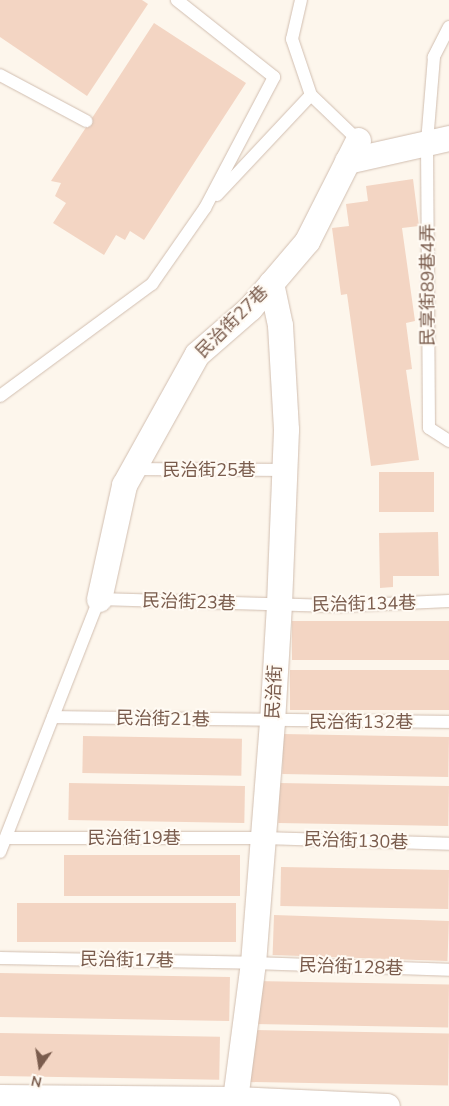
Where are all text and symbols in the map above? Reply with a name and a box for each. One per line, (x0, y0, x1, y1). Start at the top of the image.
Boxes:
street label: 民享街89巷4弄 (417, 224, 439, 346)
street label: 民治街27巷 (191, 281, 273, 363)
street label: 民治街25巷 (162, 459, 256, 481)
street label: 民治街23巷 (142, 590, 236, 614)
street label: 民治街134巷 (312, 592, 416, 616)
street label: 民治街 (262, 664, 286, 720)
street label: 民治街21巷 (116, 707, 210, 731)
street label: 民治街132巷 (309, 711, 413, 733)
street label: 民治街19巷 (87, 827, 181, 849)
street label: 民治街130巷 (303, 828, 409, 854)
street label: 民治街17巷 (80, 948, 174, 972)
street label: 民治街128巷 (298, 954, 404, 980)
north arrow (15, 1041, 65, 1091)
text: N (29, 1071, 44, 1092)

